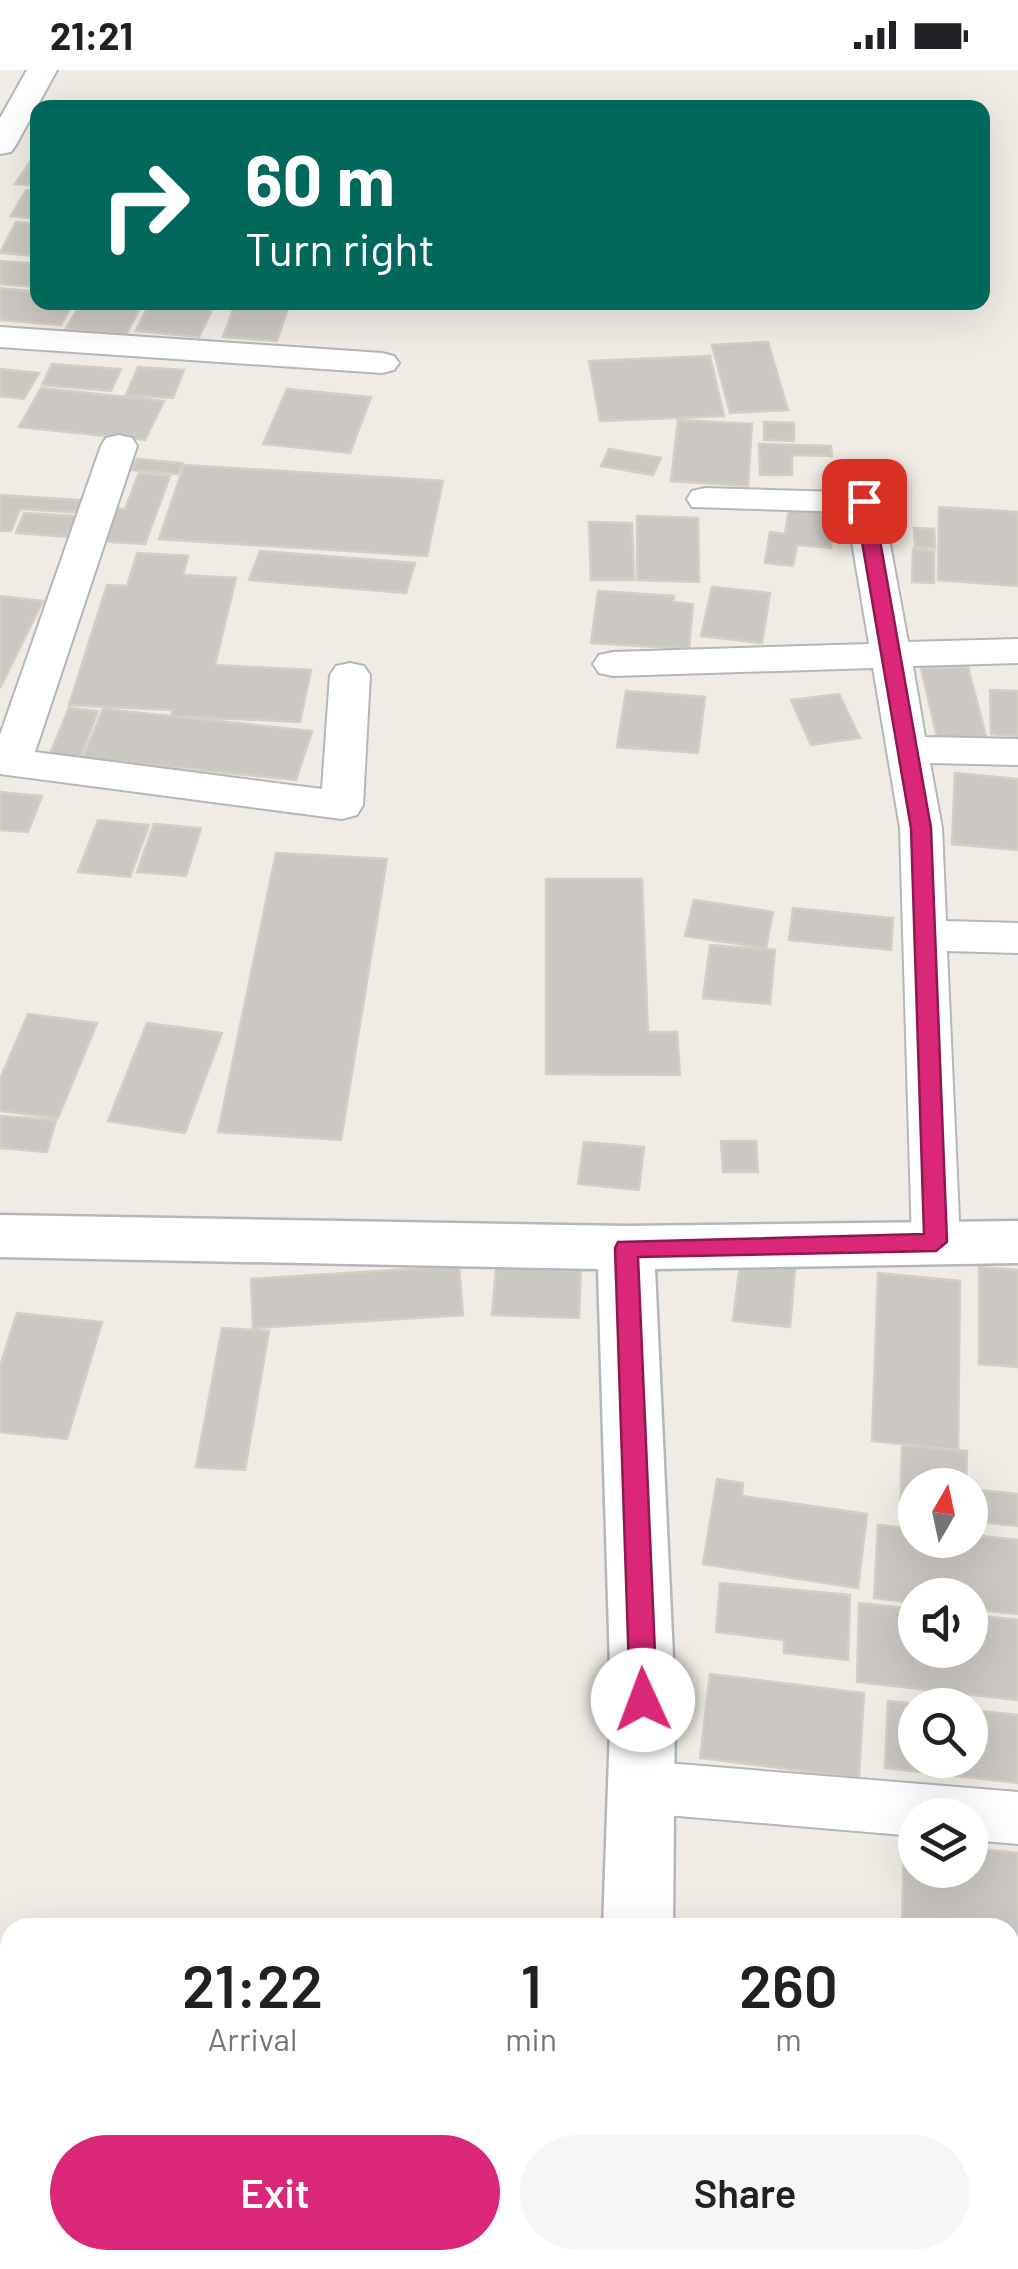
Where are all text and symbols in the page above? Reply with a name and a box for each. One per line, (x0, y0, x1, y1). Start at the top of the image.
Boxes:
text: 21:21 (50, 12, 133, 58)
text: 60 m (245, 136, 395, 220)
icon: right (80, 140, 210, 270)
text: Turn right (245, 221, 435, 275)
pin (822, 459, 907, 544)
icon: arrive (837, 474, 892, 529)
north arrow (898, 1468, 988, 1558)
map controls (898, 1468, 988, 1888)
button: sound (898, 1578, 988, 1668)
position arrow (591, 1648, 695, 1752)
button: search (898, 1688, 988, 1778)
button: layers (898, 1798, 988, 1888)
text: 21:22 (182, 1948, 323, 2020)
text: 1 (521, 1948, 542, 2020)
text: 260 (739, 1948, 838, 2020)
text: Arrival (208, 2019, 297, 2057)
text: min (505, 2019, 557, 2057)
text: m (775, 2019, 802, 2057)
button: Exit (50, 2135, 500, 2250)
button: Share (520, 2135, 970, 2250)

